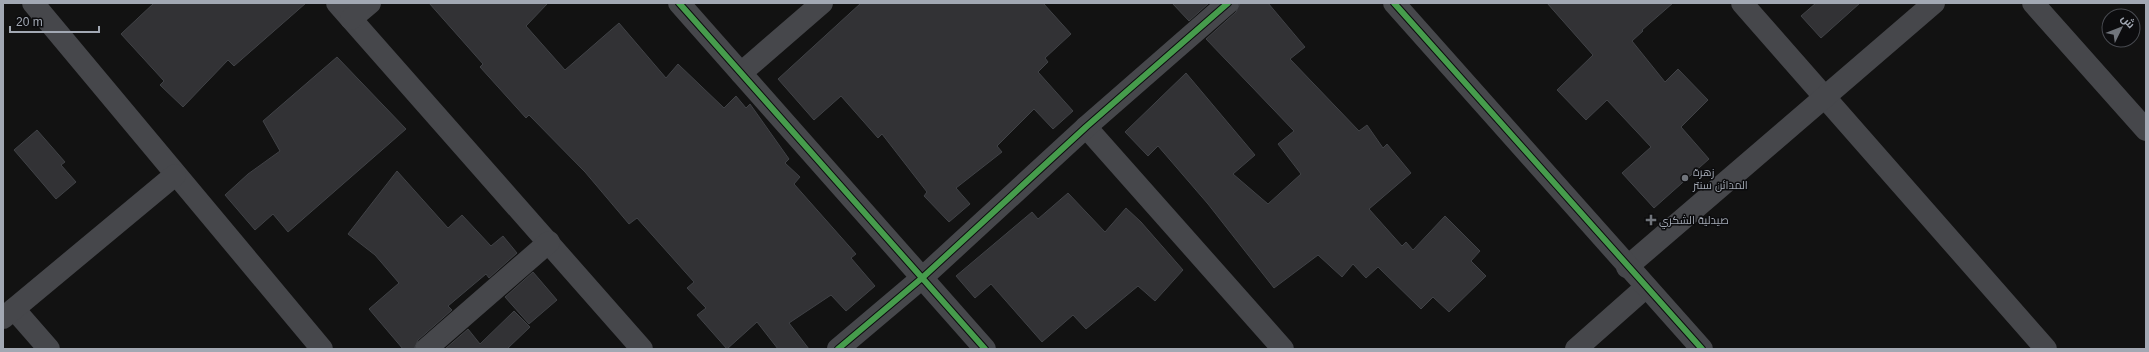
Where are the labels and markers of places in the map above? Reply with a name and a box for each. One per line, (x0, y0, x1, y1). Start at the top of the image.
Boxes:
place label: زهرة المدائن سنتر (1692, 166, 1748, 192)
marker: زهرة المدائن سنتر (1680, 173, 1690, 183)
place label: صيدلية الشكري (1659, 214, 1729, 229)
marker: صيدلية الشكري (1646, 215, 1656, 225)

